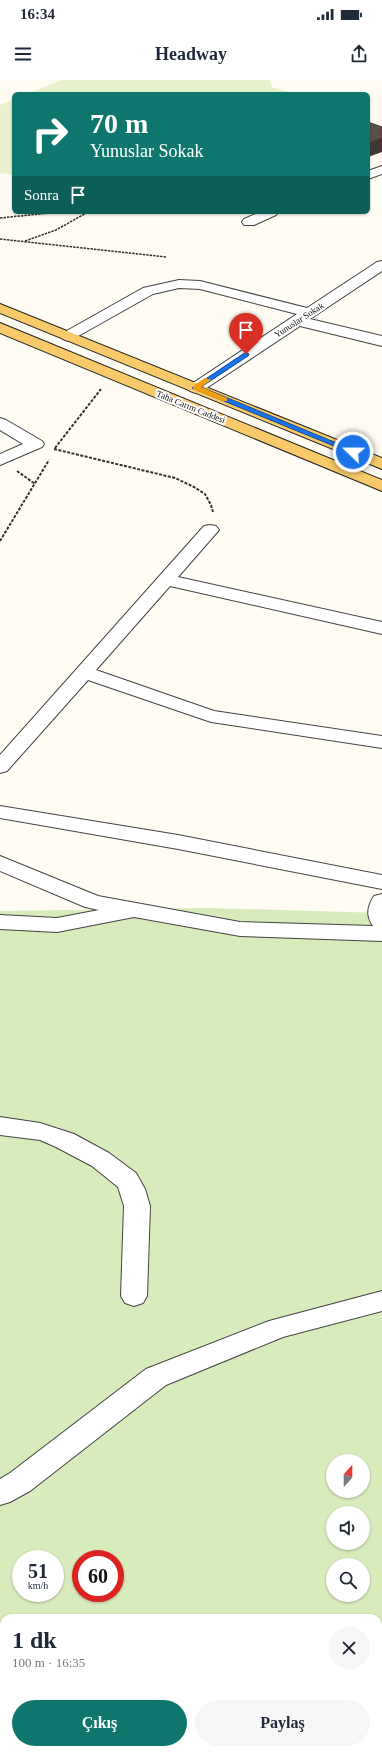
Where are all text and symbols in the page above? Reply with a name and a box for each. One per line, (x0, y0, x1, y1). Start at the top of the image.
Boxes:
text: 16:34 (20, 6, 55, 22)
icon: menu (12, 43, 34, 65)
icon: share (348, 43, 370, 65)
text: Headway (155, 44, 227, 64)
icon: right (24, 108, 76, 160)
text: 70 m (90, 108, 148, 139)
text: Yunuslar Sokak (90, 141, 204, 161)
icon: arrive (67, 184, 89, 206)
text: Sonra (24, 187, 59, 203)
street label: Yunuslar Sokak (272, 300, 326, 340)
pin (229, 313, 263, 354)
icon: arrive (235, 319, 257, 341)
street label: Taha Carım Caddesi (155, 389, 227, 426)
position arrow (332, 431, 374, 473)
north arrow (326, 1454, 370, 1498)
map controls (326, 1454, 370, 1602)
button: sound (326, 1506, 370, 1550)
speed limit sign: 60 (72, 1550, 124, 1602)
button: search (326, 1558, 370, 1602)
text: 51 (28, 1560, 48, 1582)
text: km/h (28, 1580, 48, 1591)
text: 1 dk (12, 1627, 57, 1653)
button: close (328, 1627, 370, 1669)
text: 100 m · 16:35 (12, 1655, 85, 1670)
button: Çıkış (12, 1700, 187, 1746)
button: Paylaş (195, 1700, 370, 1746)

